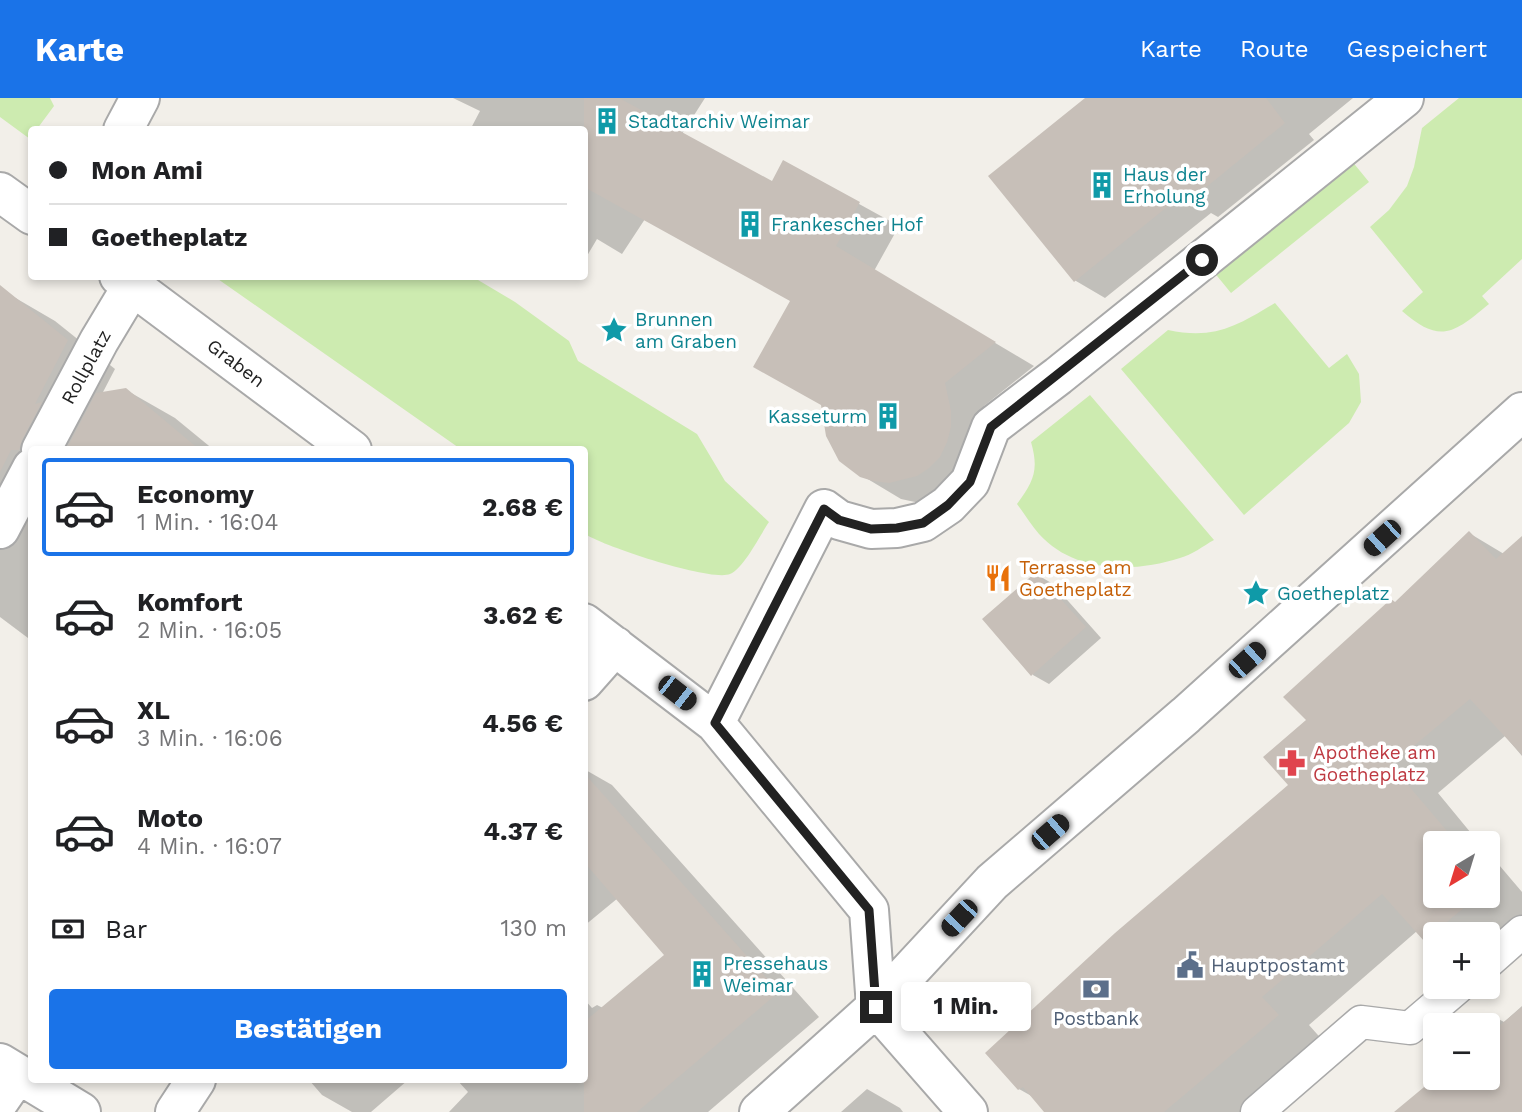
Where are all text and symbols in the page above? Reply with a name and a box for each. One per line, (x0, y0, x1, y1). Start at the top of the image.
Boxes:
text: Karte (35, 30, 124, 69)
text: Karte (1140, 35, 1202, 63)
text: Route (1240, 35, 1309, 63)
text: Gespeichert (1347, 35, 1487, 63)
building icon: Stadtarchiv Weimar (592, 106, 622, 136)
place label: Stadtarchiv Weimar (628, 110, 810, 133)
text: Mon Ami (91, 155, 203, 185)
place label: Haus der Erholung (1123, 163, 1207, 208)
building icon: Haus der Erholung (1087, 170, 1117, 200)
building icon: Frankescher Hof (735, 209, 765, 239)
place label: Frankescher Hof (771, 213, 923, 236)
text: Goetheplatz (91, 222, 247, 252)
route start (1186, 244, 1218, 276)
place label: Brunnen am Graben (635, 308, 737, 353)
place icon: Brunnen am Graben (599, 315, 629, 345)
street label: Rollplatz (56, 326, 116, 408)
street label: Graben (202, 334, 270, 392)
building icon: Kasseturm (873, 401, 903, 431)
place label: Kasseturm (768, 405, 867, 428)
icon: car (53, 476, 116, 539)
text: Economy (137, 479, 254, 509)
text: 2.68 € (482, 492, 563, 522)
text: 1 Min. · 16:04 (137, 509, 278, 536)
car (1360, 516, 1405, 560)
place label: Terrasse am Goetheplatz (1019, 556, 1132, 601)
restaurant icon: Terrasse am Goetheplatz (983, 563, 1013, 593)
place icon: Goetheplatz (1241, 578, 1271, 608)
place label: Goetheplatz (1277, 582, 1390, 605)
icon: car (53, 584, 116, 647)
text: Komfort (137, 587, 242, 617)
text: 3.62 € (483, 600, 563, 630)
text: 2 Min. · 16:05 (137, 617, 282, 644)
car (1225, 638, 1270, 682)
car (654, 672, 701, 714)
icon: car (53, 692, 116, 755)
text: XL (137, 695, 170, 725)
text: 4.56 € (482, 708, 563, 738)
text: 3 Min. · 16:06 (137, 725, 283, 752)
place label: Apotheke am Goetheplatz (1313, 741, 1436, 786)
pharmacy icon: Apotheke am Goetheplatz (1277, 748, 1307, 778)
icon: car (53, 800, 116, 863)
text: Moto (137, 803, 203, 833)
car (1028, 810, 1073, 854)
text: 4.37 € (483, 816, 563, 846)
north arrow (1423, 831, 1500, 908)
map controls (1423, 831, 1500, 1090)
text: 4 Min. · 16:07 (137, 833, 282, 860)
car (937, 895, 982, 941)
icon: cash (49, 910, 87, 948)
text: Bar (105, 914, 147, 944)
text: 130 m (501, 915, 567, 942)
button: + (1423, 922, 1500, 999)
public building icon: Hauptpostamt (1175, 950, 1205, 980)
place label: Pressehaus Weimar (723, 952, 828, 997)
place label: Hauptpostamt (1211, 954, 1345, 977)
building icon: Pressehaus Weimar (687, 959, 717, 989)
bank icon: Postbank (1081, 974, 1111, 1004)
callout: 1 Min. (900, 982, 1030, 1032)
button: Bestätigen (49, 989, 567, 1069)
route end (860, 991, 892, 1023)
text: 1 Min. (933, 993, 999, 1020)
place label: Postbank (1053, 1007, 1139, 1030)
button: − (1423, 1013, 1500, 1090)

